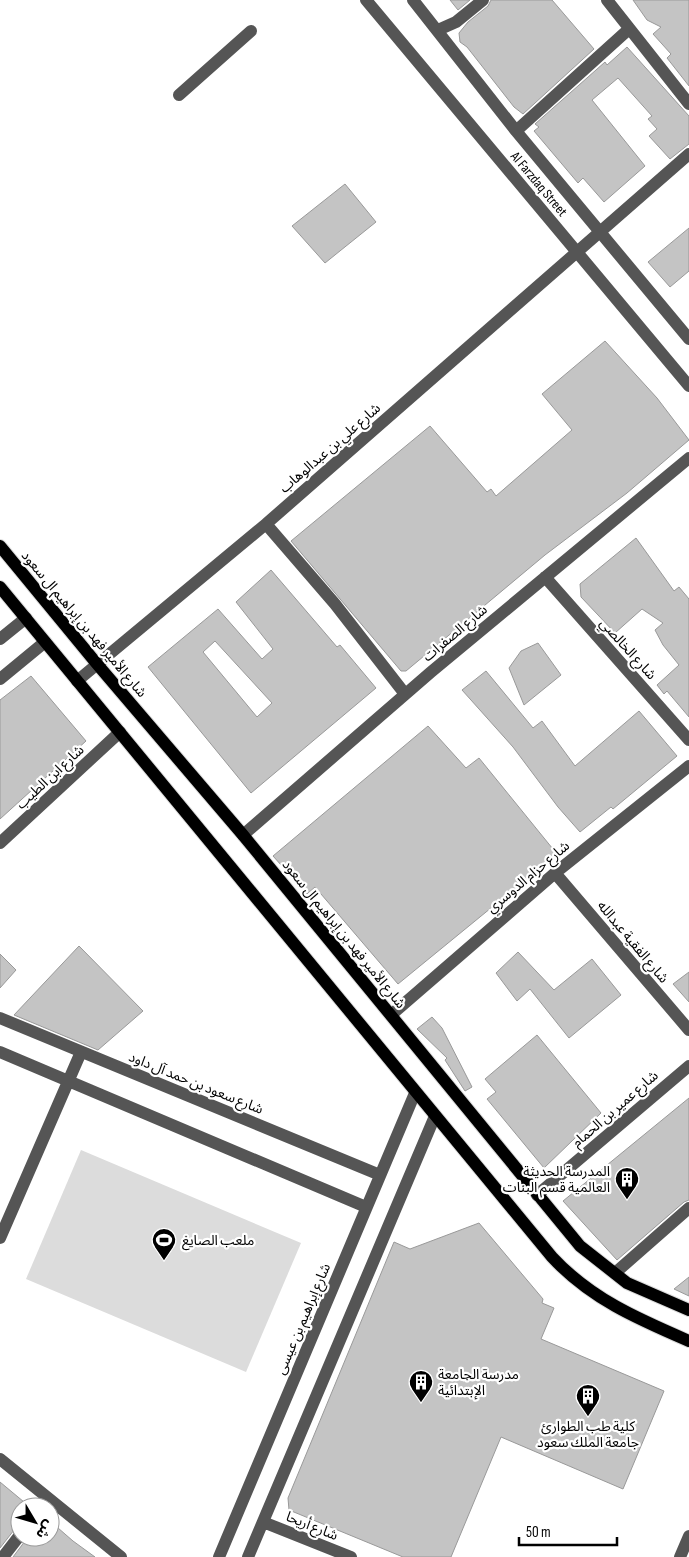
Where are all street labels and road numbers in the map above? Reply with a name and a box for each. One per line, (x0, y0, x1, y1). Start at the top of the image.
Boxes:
street label: Al Farzdaq Street (506, 147, 571, 220)
street label: شارع علي بن عبدالوهاب (276, 399, 386, 498)
street label: شارع الأمير فهد بن إبراهيم ال سعود (16, 547, 150, 702)
street label: شارع الصفرات (419, 601, 492, 666)
street label: شارع الخالصي (594, 615, 660, 685)
street label: شارع ابن الطيب (13, 741, 89, 814)
street label: شارع حزام الدوسري (483, 837, 574, 918)
street label: شارع الأمير فهد بن إبراهيم ال سعود (277, 856, 409, 1013)
street label: شارع الفقية عبدالله (592, 898, 672, 988)
street label: شارع سعود بن حمد آل داود (125, 1048, 266, 1120)
street label: شارع عمير بن الحمام (568, 1067, 663, 1153)
street label: شارع إبراهيم بن عيسى (272, 1261, 336, 1378)
street label: شارع أريحا (283, 1507, 341, 1546)

